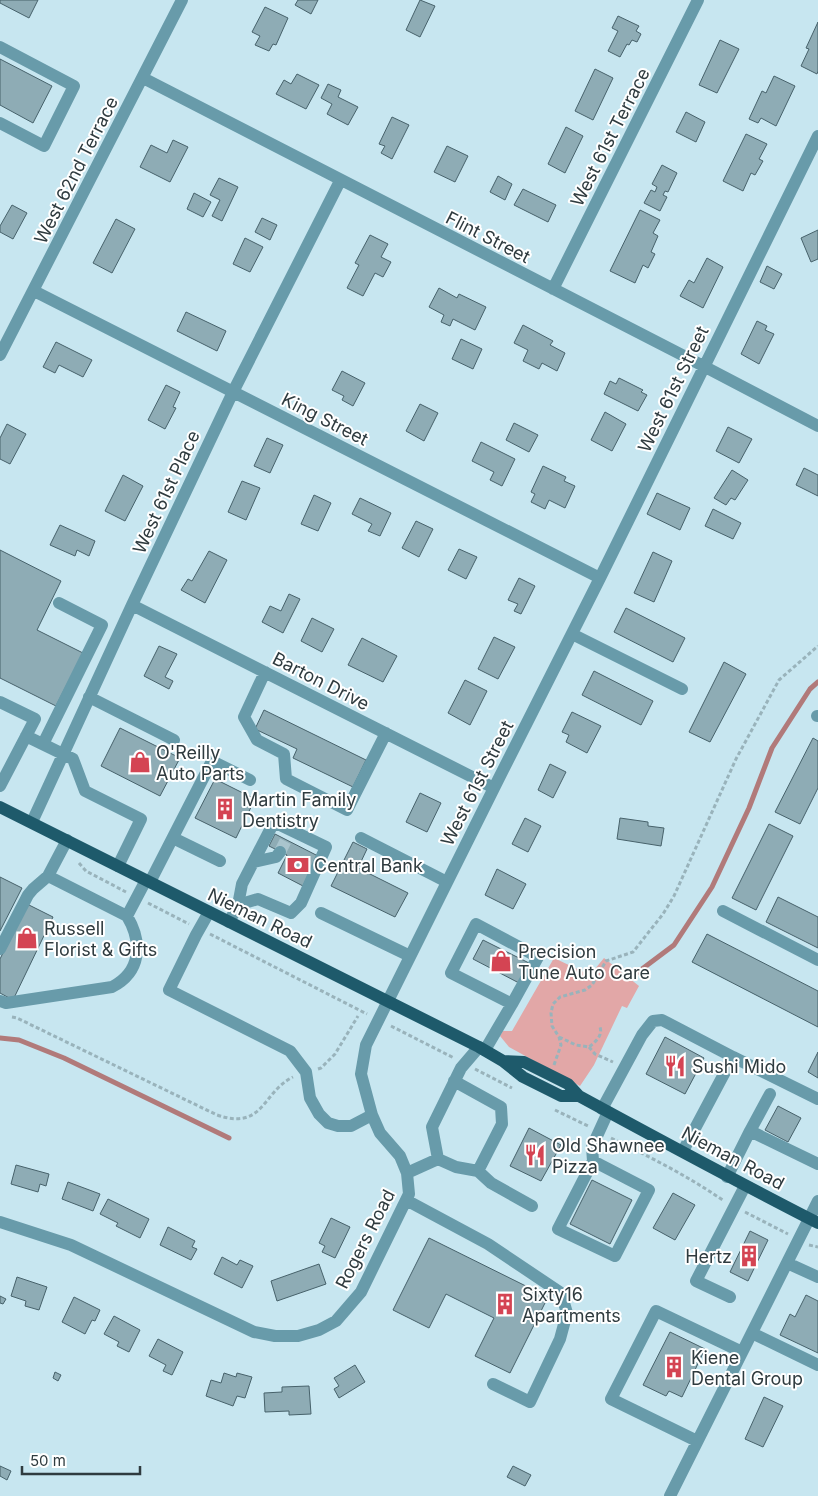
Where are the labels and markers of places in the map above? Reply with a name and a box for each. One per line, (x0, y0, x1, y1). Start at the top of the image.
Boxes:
place label: O'Reilly Auto Parts (156, 742, 245, 784)
shop icon: O'Reilly Auto Parts (127, 749, 153, 775)
place label: Martin Family Dentistry (242, 789, 356, 831)
building icon: Martin Family Dentistry (212, 796, 238, 822)
bank icon: Central Bank (285, 852, 311, 878)
place label: Central Bank (314, 855, 423, 876)
place label: Russell Florist & Gifts (44, 918, 157, 960)
shop icon: Russell Florist & Gifts (14, 925, 40, 951)
place label: Precision Tune Auto Care (518, 941, 650, 983)
shop icon: Precision Tune Auto Care (488, 948, 514, 974)
restaurant icon: Sushi Mido (662, 1053, 688, 1079)
place label: Sushi Mido (692, 1056, 786, 1077)
place label: Old Shawnee Pizza (552, 1135, 665, 1177)
restaurant icon: Old Shawnee Pizza (522, 1142, 548, 1168)
building icon: Hertz (736, 1243, 762, 1269)
place label: Hertz (685, 1246, 732, 1267)
place label: Sixty16 Apartments (522, 1284, 621, 1326)
building icon: Sixty16 Apartments (492, 1291, 518, 1317)
place label: Kiene Dental Group (691, 1347, 803, 1389)
building icon: Kiene Dental Group (661, 1354, 687, 1380)

